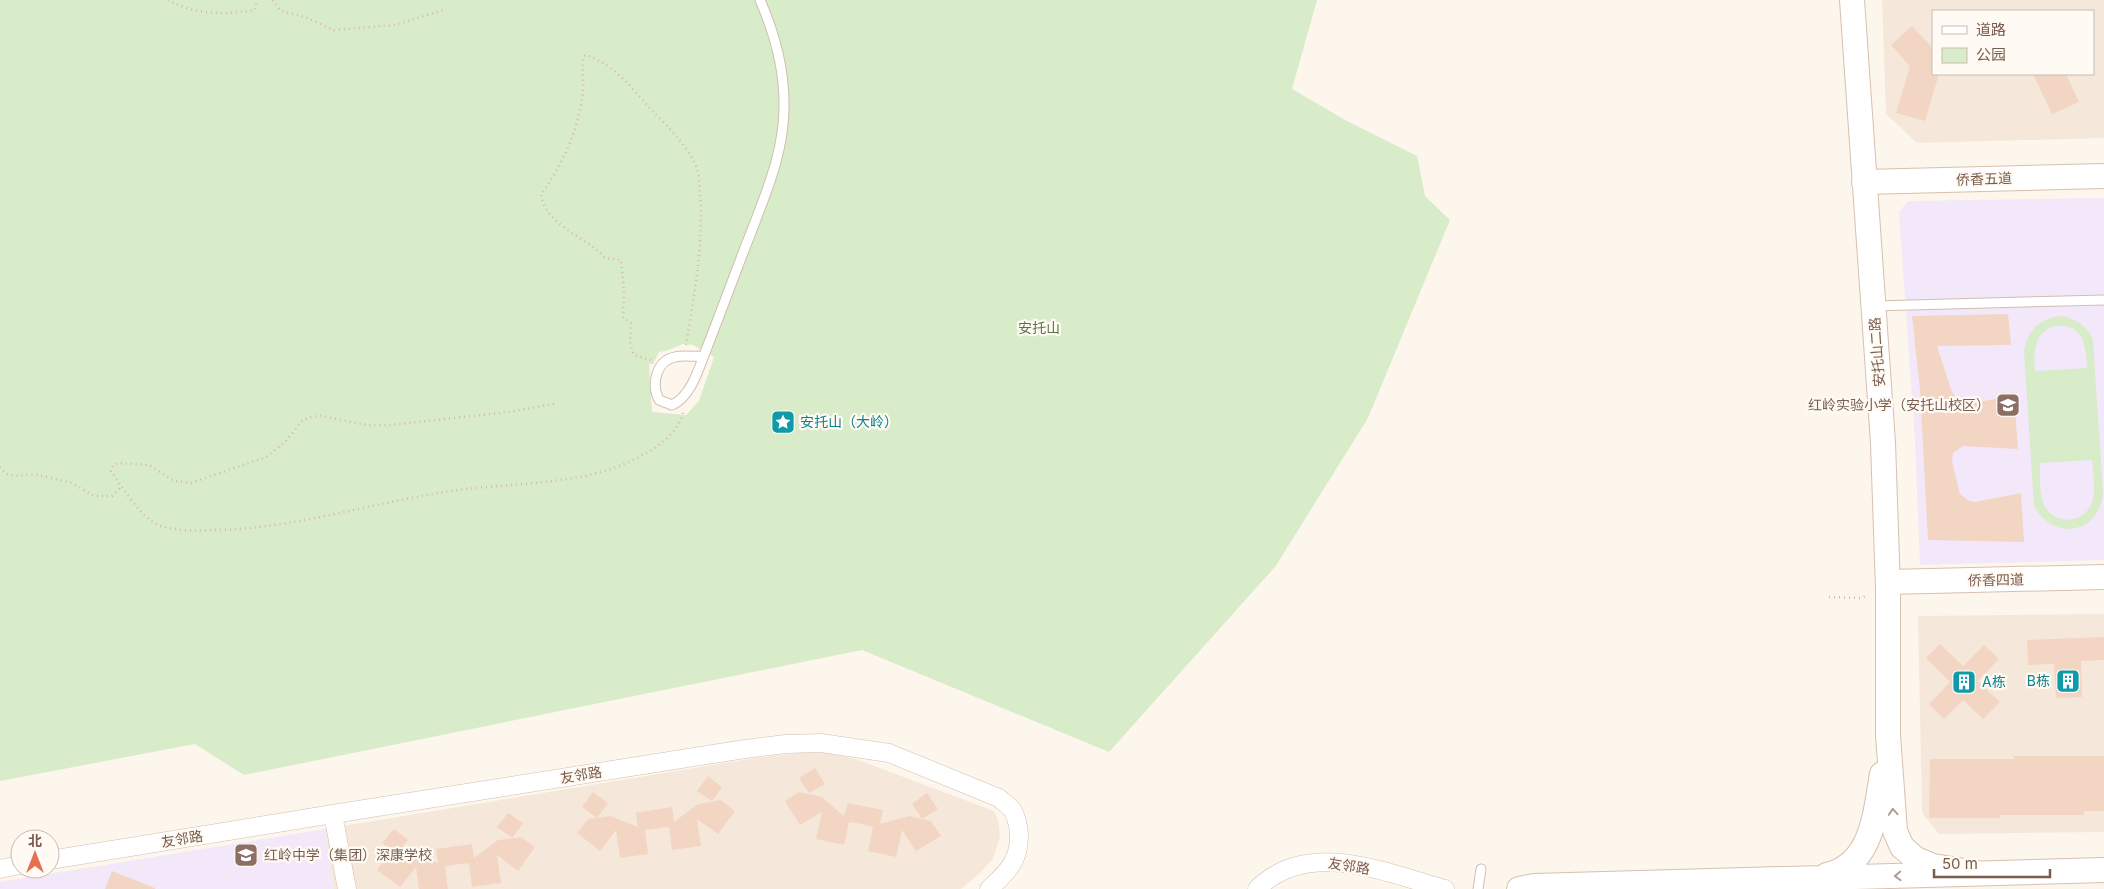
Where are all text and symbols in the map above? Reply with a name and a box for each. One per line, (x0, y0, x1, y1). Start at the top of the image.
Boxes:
legend (1932, 10, 2094, 75)
text: 道路 (1976, 20, 2006, 39)
text: 公园 (1976, 45, 2006, 64)
street label: 侨香五道 (1956, 169, 2012, 188)
street label: 安托山二路 (1866, 317, 1887, 388)
park label: 安托山 (1018, 319, 1060, 336)
school or university icon: 红岭实验小学（安托山校区） (1995, 392, 2021, 418)
place label: 红岭实验小学（安托山校区） (1808, 396, 1990, 413)
place icon: 安托山（大岭） (770, 409, 796, 435)
place label: 安托山（大岭） (800, 413, 898, 430)
street label: 侨香四道 (1968, 571, 2024, 588)
building icon: B栋 (2055, 668, 2081, 694)
building icon: A栋 (1951, 669, 1977, 695)
place label: B栋 (2027, 672, 2050, 689)
place label: A栋 (1982, 673, 2006, 690)
street label: 友邻路 (559, 763, 603, 786)
one-way arrow (1888, 808, 1899, 816)
street label: 友邻路 (160, 827, 204, 850)
north arrow (10, 829, 60, 879)
text: 北 (28, 832, 42, 849)
school or university icon: 红岭中学（集团）深康学校 (233, 842, 259, 868)
place label: 红岭中学（集团）深康学校 (264, 846, 432, 863)
scale bar (1934, 846, 2050, 878)
street label: 友邻路 (1327, 854, 1371, 877)
text: 50 m (1942, 854, 1978, 873)
one-way arrow (1894, 870, 1902, 881)

